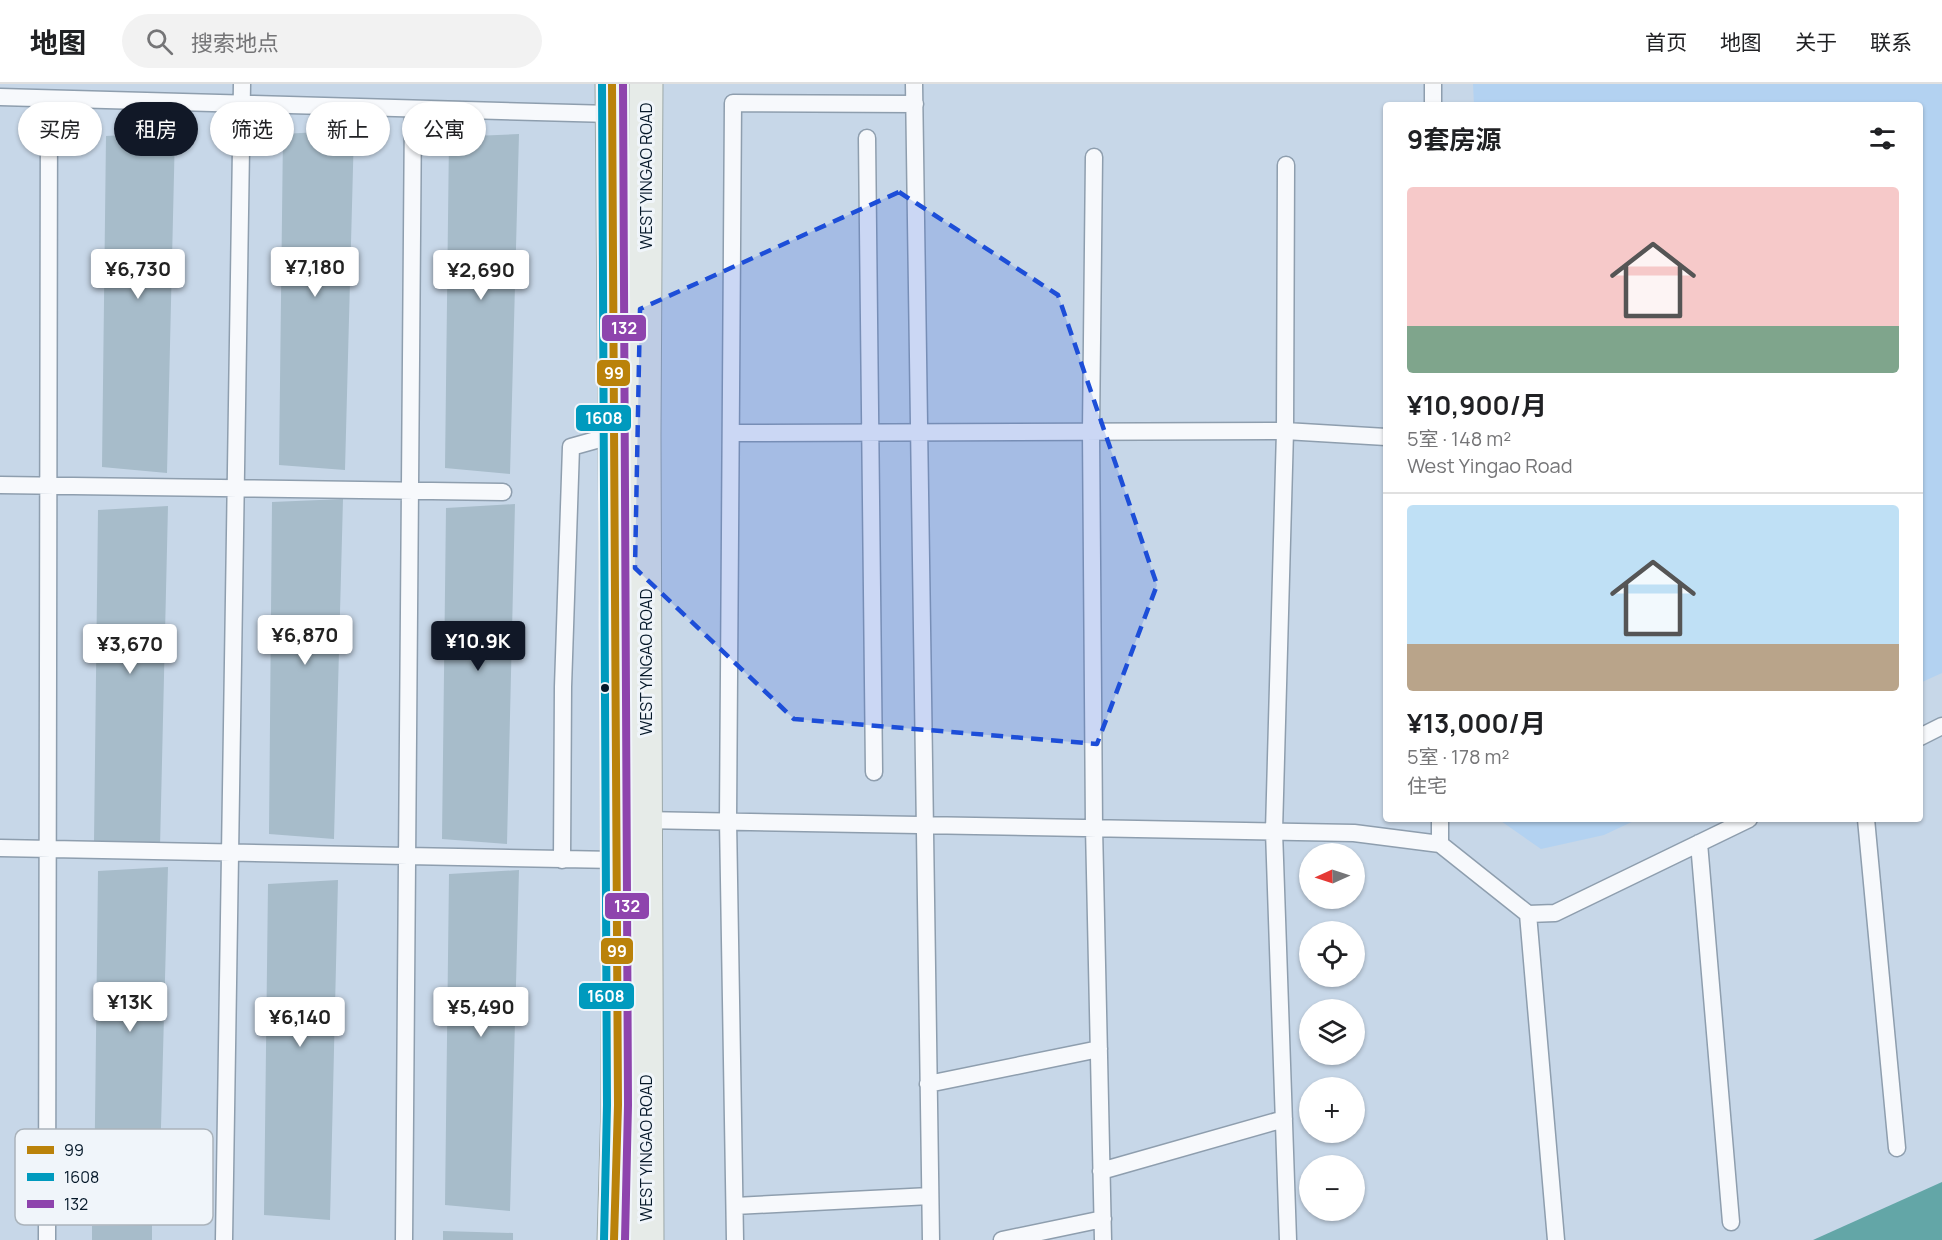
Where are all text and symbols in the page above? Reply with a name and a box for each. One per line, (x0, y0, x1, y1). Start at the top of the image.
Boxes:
search box (122, 14, 542, 68)
text: 地图 (30, 23, 86, 61)
icon: search (143, 25, 176, 58)
text: 搜索地点 (191, 28, 279, 58)
text: 首页 (1645, 28, 1687, 56)
text: 地图 (1720, 28, 1762, 56)
text: 关于 (1795, 28, 1837, 56)
text: 联系 (1870, 28, 1912, 56)
chip: 买房 (18, 102, 102, 156)
chip: 租房 (114, 102, 198, 156)
chip: 筛选 (210, 102, 294, 156)
chip: 新上 (306, 102, 390, 156)
chip: 公寓 (402, 102, 486, 156)
street label: WEST YINGAO ROAD (635, 102, 657, 249)
text: 9套房源 (1407, 121, 1501, 157)
icon: filters (1866, 122, 1899, 155)
icon: home (1599, 226, 1707, 334)
pin: ¥7,180 (266, 247, 364, 298)
pin: ¥6,730 (89, 249, 187, 300)
pin: ¥2,690 (432, 250, 530, 301)
text: ¥7,180 (285, 253, 345, 280)
text: ¥6,730 (105, 255, 171, 282)
text: ¥2,690 (447, 256, 515, 283)
line badge: 132 (601, 314, 647, 342)
text: 132 (611, 317, 637, 339)
line badge: 99 (596, 359, 631, 387)
text: 99 (604, 362, 624, 384)
text: ¥10,900/月 (1407, 387, 1547, 423)
line badge: 1608 (575, 404, 632, 432)
text: 1608 (585, 407, 623, 429)
text: 5室 · 148 m² (1407, 425, 1511, 452)
text: West Yingao Road (1407, 452, 1573, 479)
icon: home (1599, 544, 1707, 652)
street label: WEST YINGAO ROAD (635, 588, 657, 735)
pin: ¥6,870 (256, 615, 354, 666)
text: ¥6,870 (272, 621, 338, 648)
pin: ¥10.9K (429, 621, 527, 672)
pin: ¥3,670 (81, 624, 179, 675)
text: ¥10.9K (445, 627, 511, 654)
text: ¥3,670 (97, 630, 163, 657)
unlabelled marker (599, 682, 611, 694)
text: ¥13,000/月 (1407, 705, 1546, 741)
text: 5室 · 178 m² (1407, 743, 1510, 770)
text: 住宅 (1407, 772, 1447, 799)
north arrow (1299, 843, 1365, 909)
map controls (1299, 843, 1365, 1221)
line badge: 132 (604, 892, 650, 920)
text: 132 (614, 895, 640, 917)
button: locate (1299, 921, 1365, 987)
line badge: 99 (600, 937, 634, 965)
text: 99 (607, 940, 627, 962)
pin: ¥13K (94, 982, 166, 1033)
line badge: 1608 (578, 982, 635, 1010)
text: 1608 (587, 985, 625, 1007)
pin: ¥5,490 (432, 987, 530, 1038)
text: ¥13K (107, 988, 153, 1015)
text: ¥5,490 (447, 993, 515, 1020)
pin: ¥6,140 (251, 997, 349, 1048)
button: layers (1299, 999, 1365, 1065)
text: ¥6,140 (269, 1003, 331, 1030)
street label: WEST YINGAO ROAD (635, 1074, 657, 1221)
button: + (1299, 1077, 1365, 1143)
legend (15, 1129, 213, 1225)
text: 99 (64, 1139, 84, 1161)
button: − (1299, 1155, 1365, 1221)
text: 1608 (64, 1166, 99, 1188)
text: 132 (64, 1193, 88, 1215)

